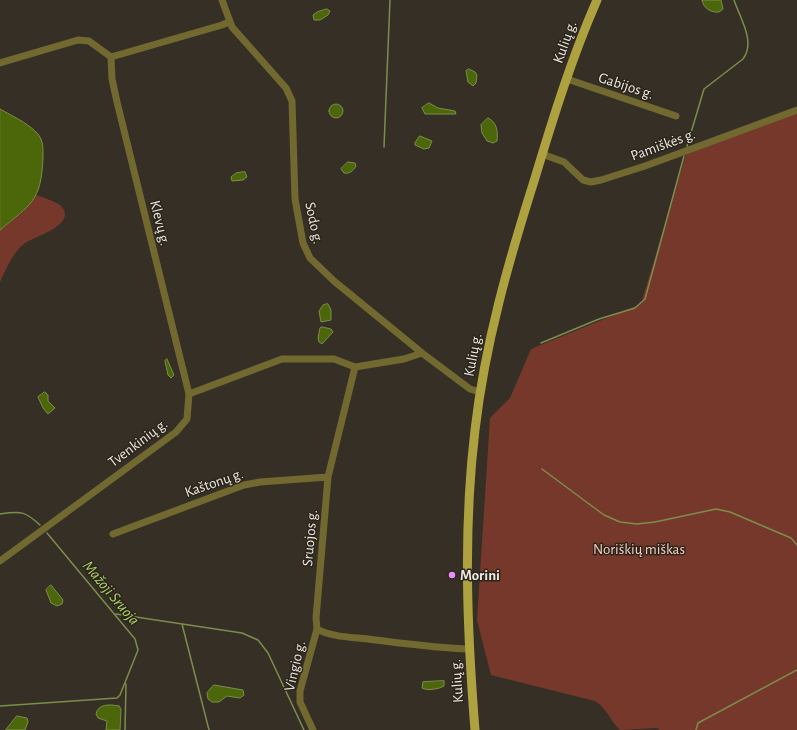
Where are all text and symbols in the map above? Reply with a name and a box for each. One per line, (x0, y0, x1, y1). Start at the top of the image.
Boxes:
street label: Kulių g. (549, 18, 581, 66)
street label: Gabijos g. (596, 69, 656, 103)
street label: Pamiškės g. (628, 125, 698, 165)
street label: Klevų g. (146, 198, 174, 248)
street label: Sodo g. (301, 200, 327, 246)
street label: Kulių g. (460, 332, 486, 378)
street label: Tvenkinių g. (105, 415, 171, 471)
street label: Kaštonų g. (182, 465, 246, 501)
street label: Sruojos g. (299, 509, 321, 567)
park label: Noriškių miškas (593, 540, 685, 558)
water label: Mažoji Sruoja (78, 557, 144, 629)
place label: Morini (460, 566, 500, 584)
marker: Morini (447, 570, 457, 580)
street label: Vingio g. (280, 639, 310, 693)
street label: Kulių g. (446, 659, 468, 703)

